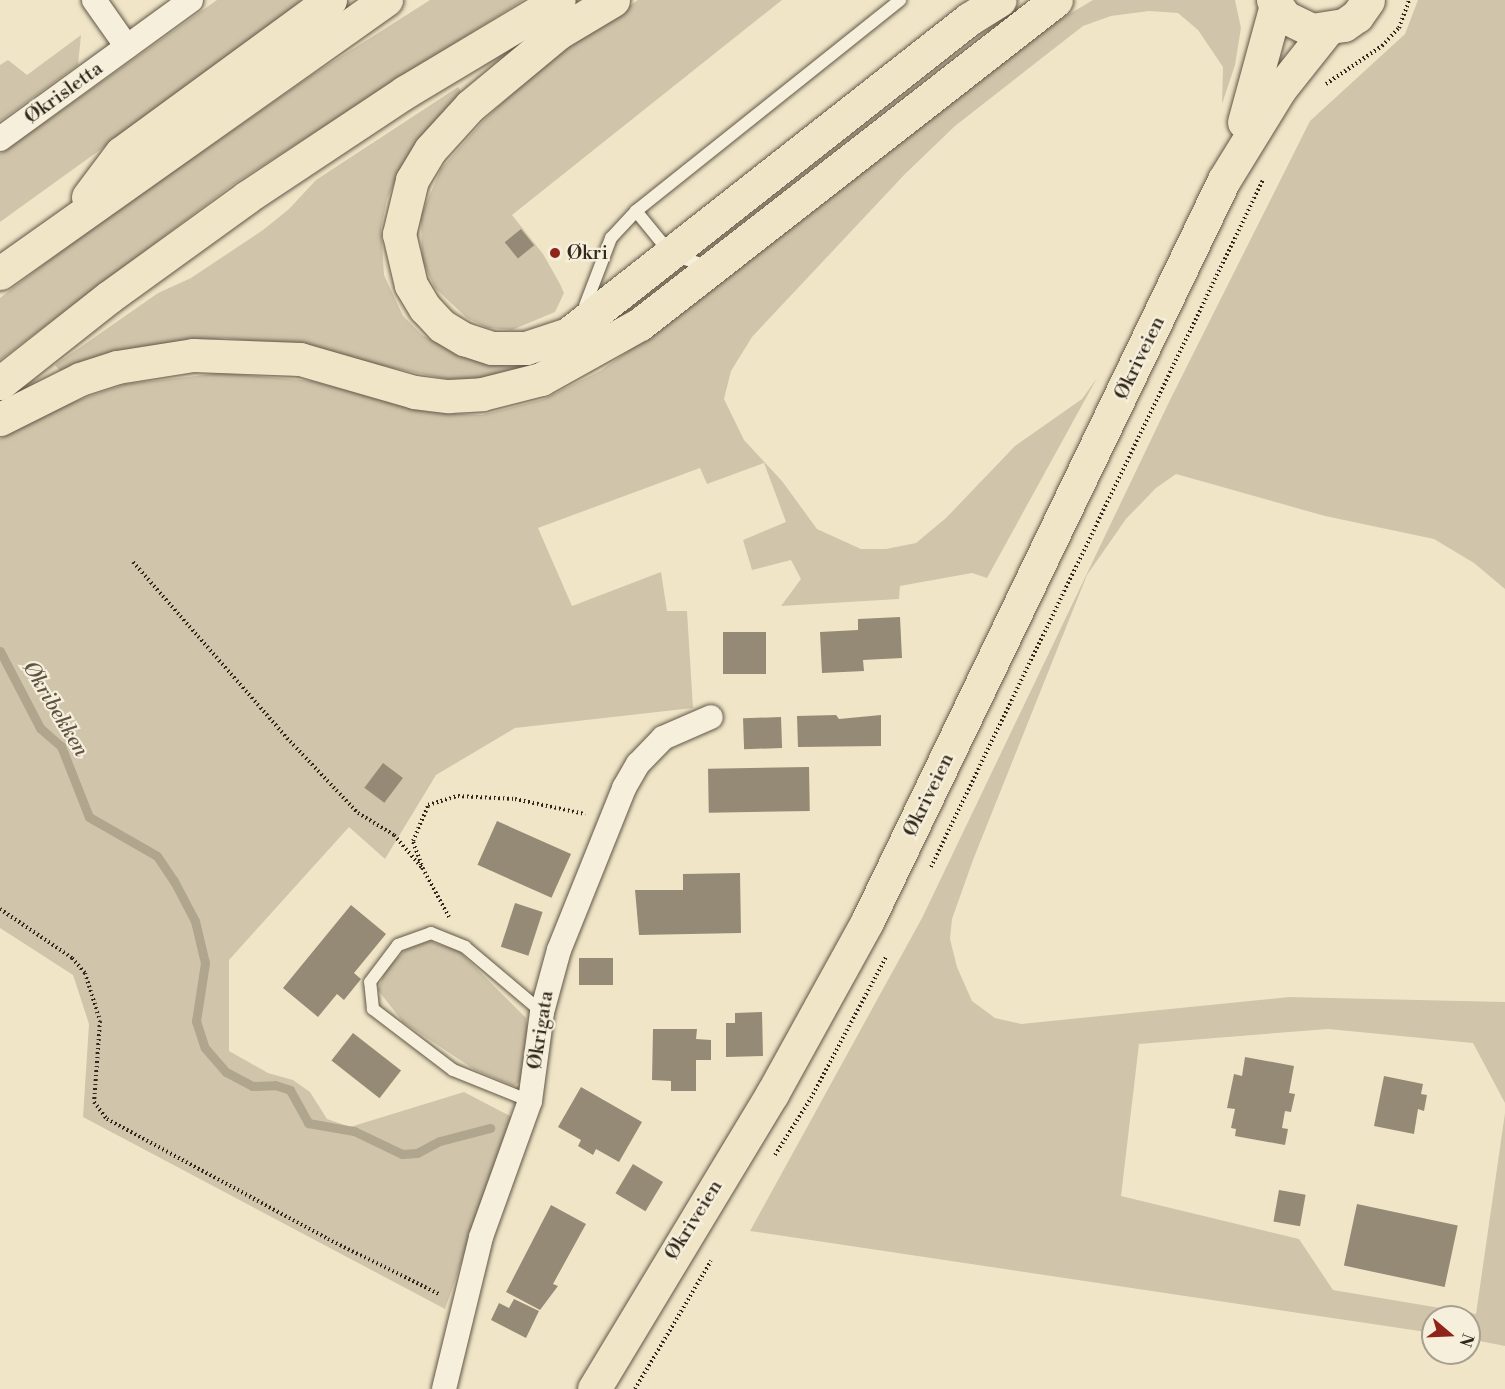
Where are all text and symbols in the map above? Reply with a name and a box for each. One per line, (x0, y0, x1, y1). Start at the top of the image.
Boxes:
street label: Økrisletta (20, 57, 108, 129)
place label: Økri (567, 241, 608, 265)
marker: Økri (548, 246, 562, 260)
street label: Økriveien (1110, 313, 1170, 403)
water label: Økribekken (17, 657, 93, 761)
street label: Økriveien (899, 750, 959, 840)
street label: Økrigata (523, 989, 559, 1071)
street label: Økriveien (660, 1176, 728, 1264)
north arrow (1421, 1305, 1481, 1365)
text: N (1455, 1331, 1478, 1349)

